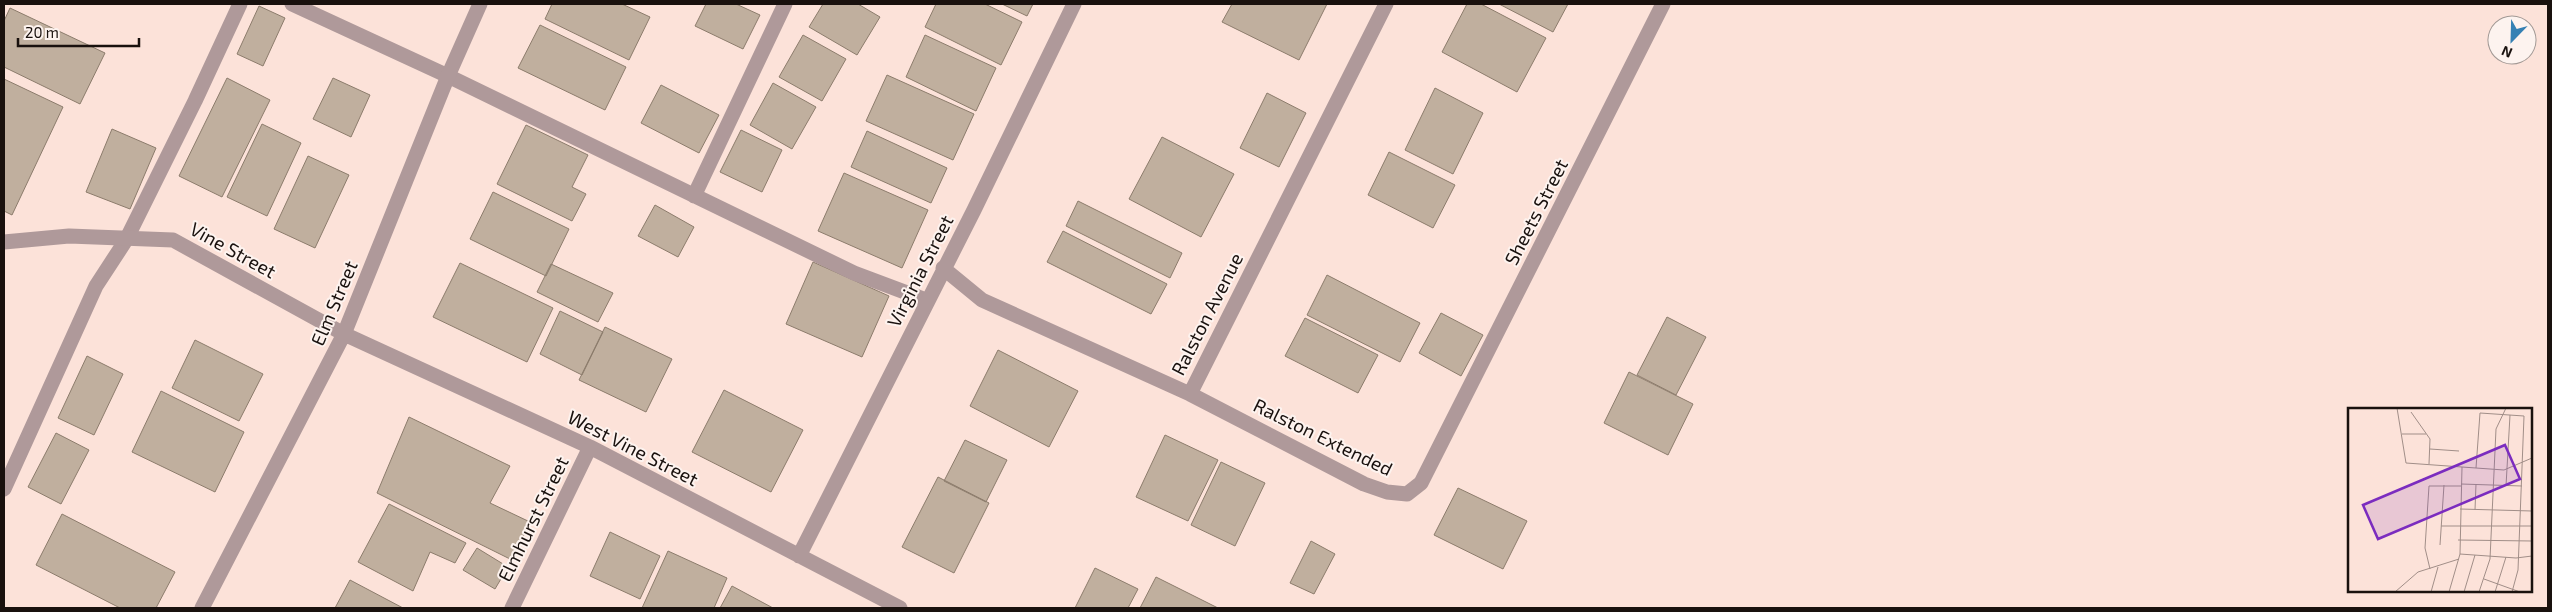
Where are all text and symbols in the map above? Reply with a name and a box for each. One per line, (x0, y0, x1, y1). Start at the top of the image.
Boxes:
scale bar (18, 15, 139, 47)
north arrow (2487, 15, 2537, 65)
text: 20 m (25, 23, 59, 41)
text: N (2499, 43, 2515, 62)
street label: Sheets Street (1499, 155, 1572, 269)
street label: Virginia Street (882, 211, 958, 331)
street label: Vine Street (186, 217, 280, 283)
street label: Ralston Avenue (1166, 249, 1247, 379)
street label: Elm Street (305, 257, 362, 349)
street label: Ralston Extended (1250, 393, 1397, 480)
street label: West Vine Street (564, 405, 702, 490)
inset map (2348, 408, 2532, 592)
street label: Elmhurst Street (492, 452, 573, 585)

